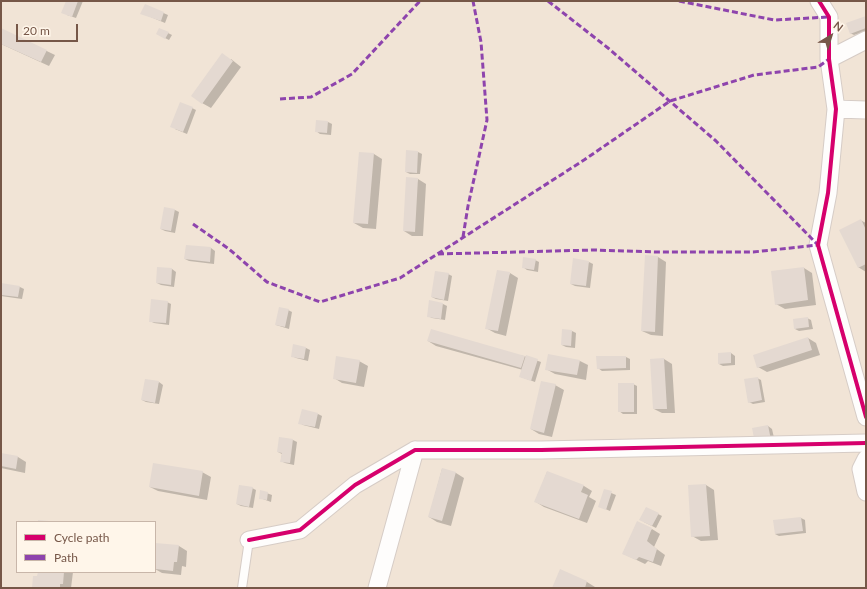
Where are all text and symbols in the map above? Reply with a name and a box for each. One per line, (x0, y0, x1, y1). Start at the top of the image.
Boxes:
scale bar (18, 16, 80, 42)
north arrow (811, 16, 851, 56)
text: N (831, 18, 846, 34)
text: 20 m (23, 23, 50, 38)
legend (16, 521, 156, 573)
text: Cycle path (54, 530, 109, 545)
text: Path (54, 550, 78, 565)

